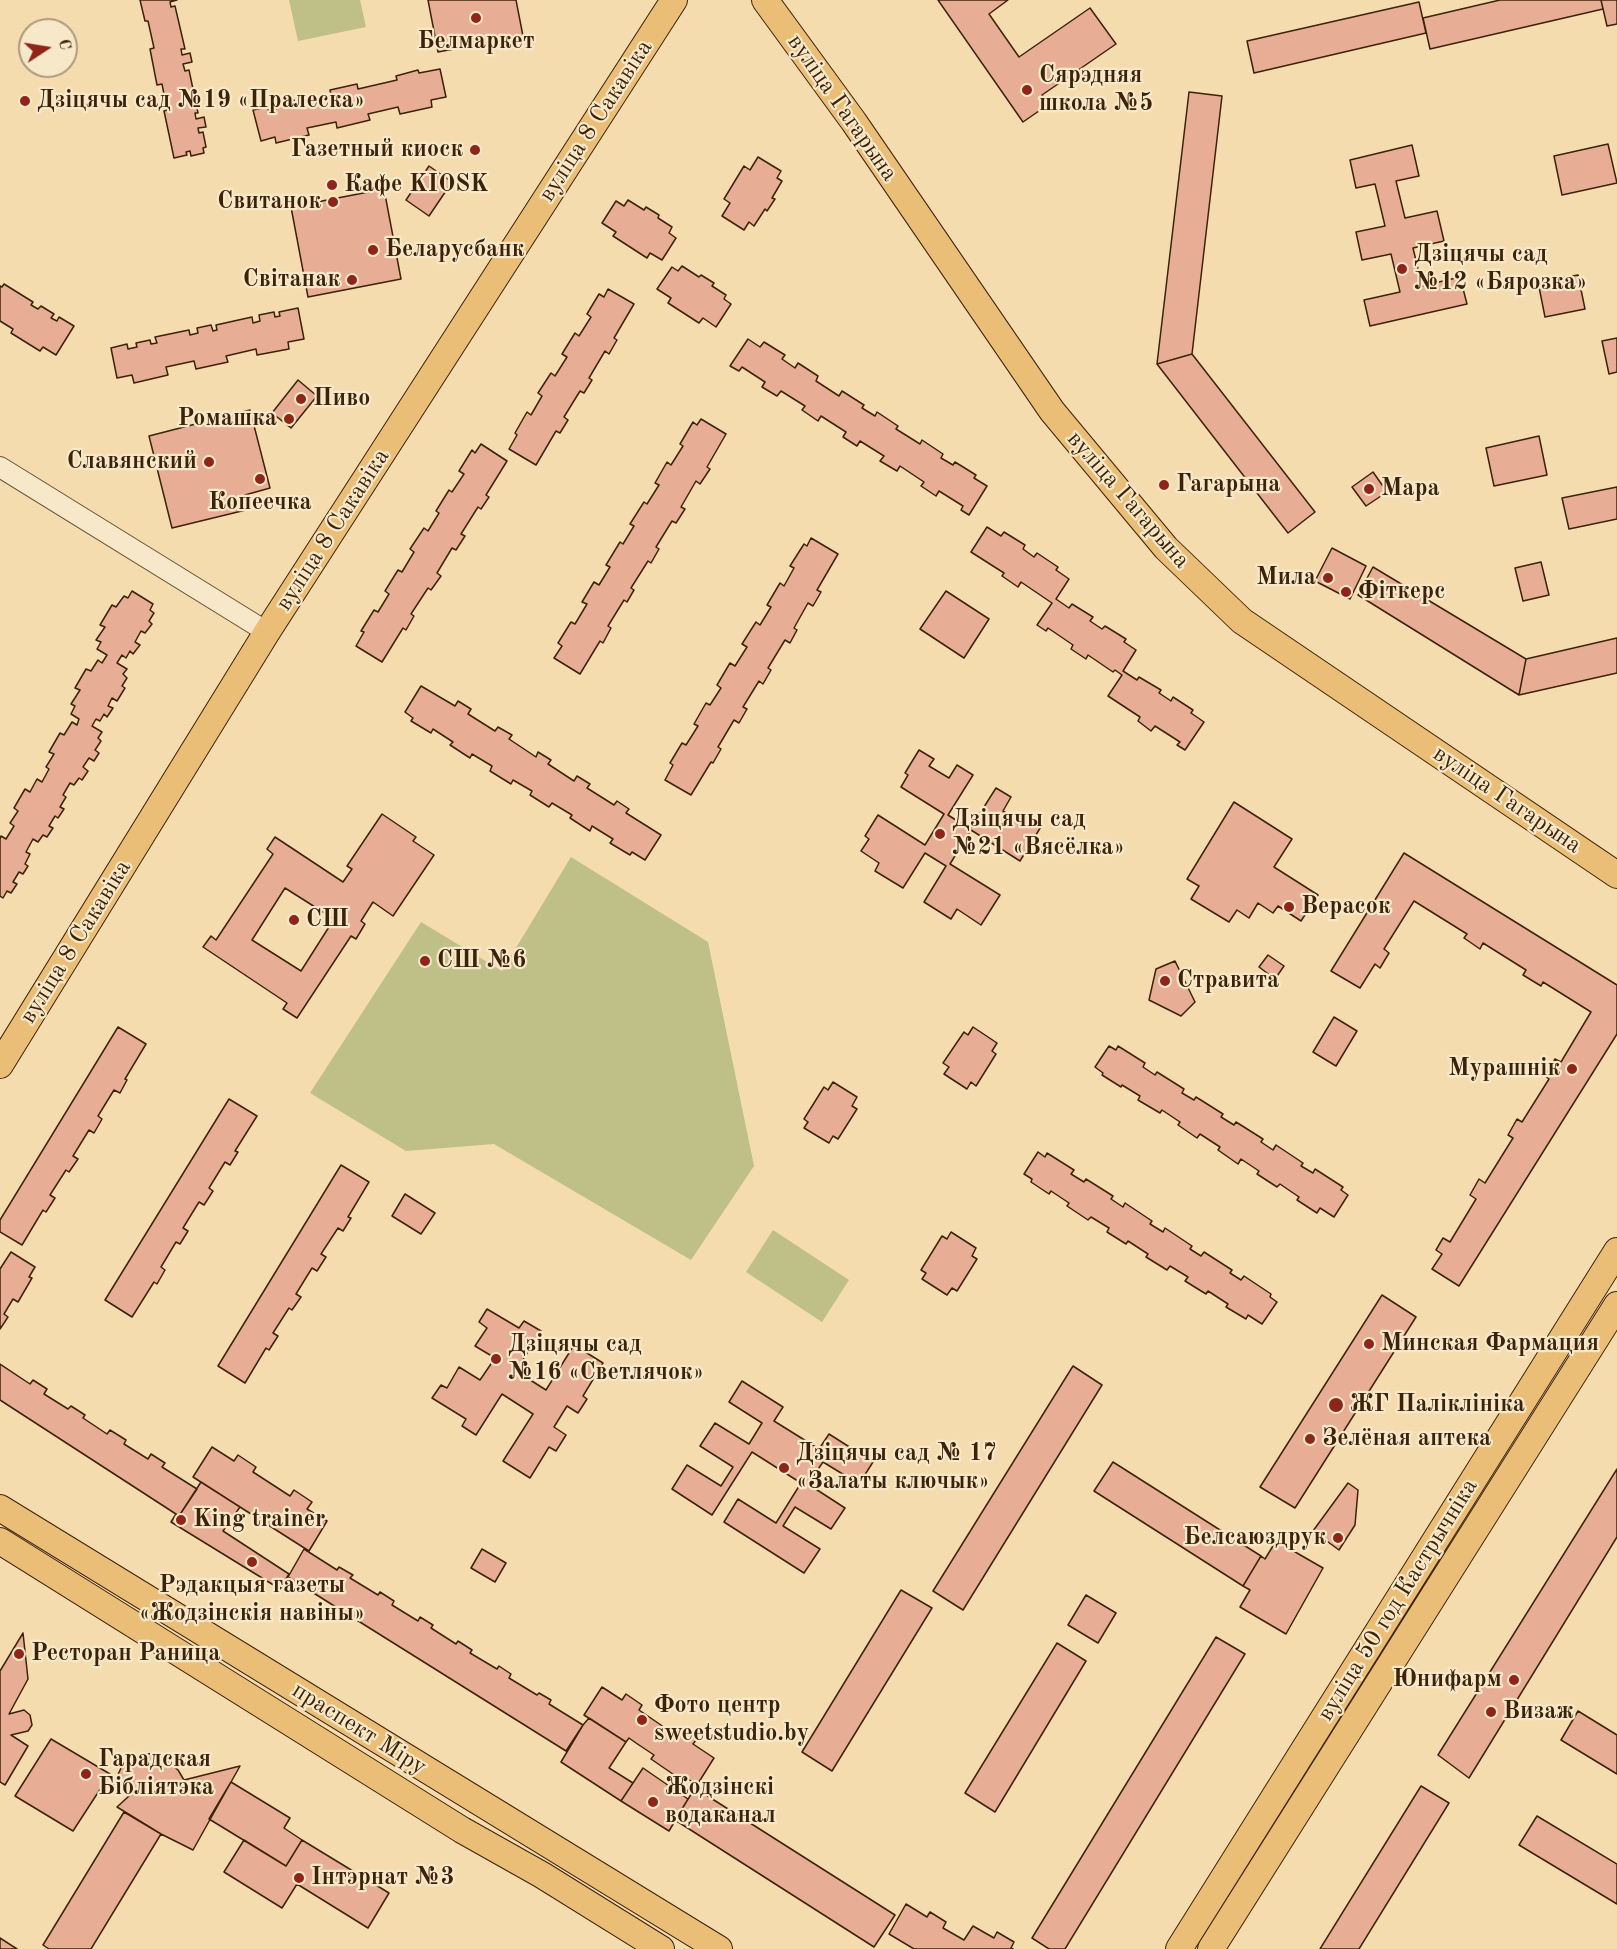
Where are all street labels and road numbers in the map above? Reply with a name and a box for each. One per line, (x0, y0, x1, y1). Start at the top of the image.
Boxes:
street label: вуліца Гагарына (781, 29, 903, 187)
street label: вуліца 8 Сакавіка (533, 34, 659, 208)
street label: вуліца Гагарына (1060, 425, 1196, 575)
street label: вуліца 8 Сакавіка (270, 443, 396, 617)
street label: вуліца Гагарына (1427, 740, 1587, 860)
street label: вуліца 8 Сакавіка (14, 855, 138, 1029)
street label: вуліца 50 год Кастрычніка (1312, 1473, 1484, 1727)
street label: праспект Міру (286, 1676, 432, 1782)

